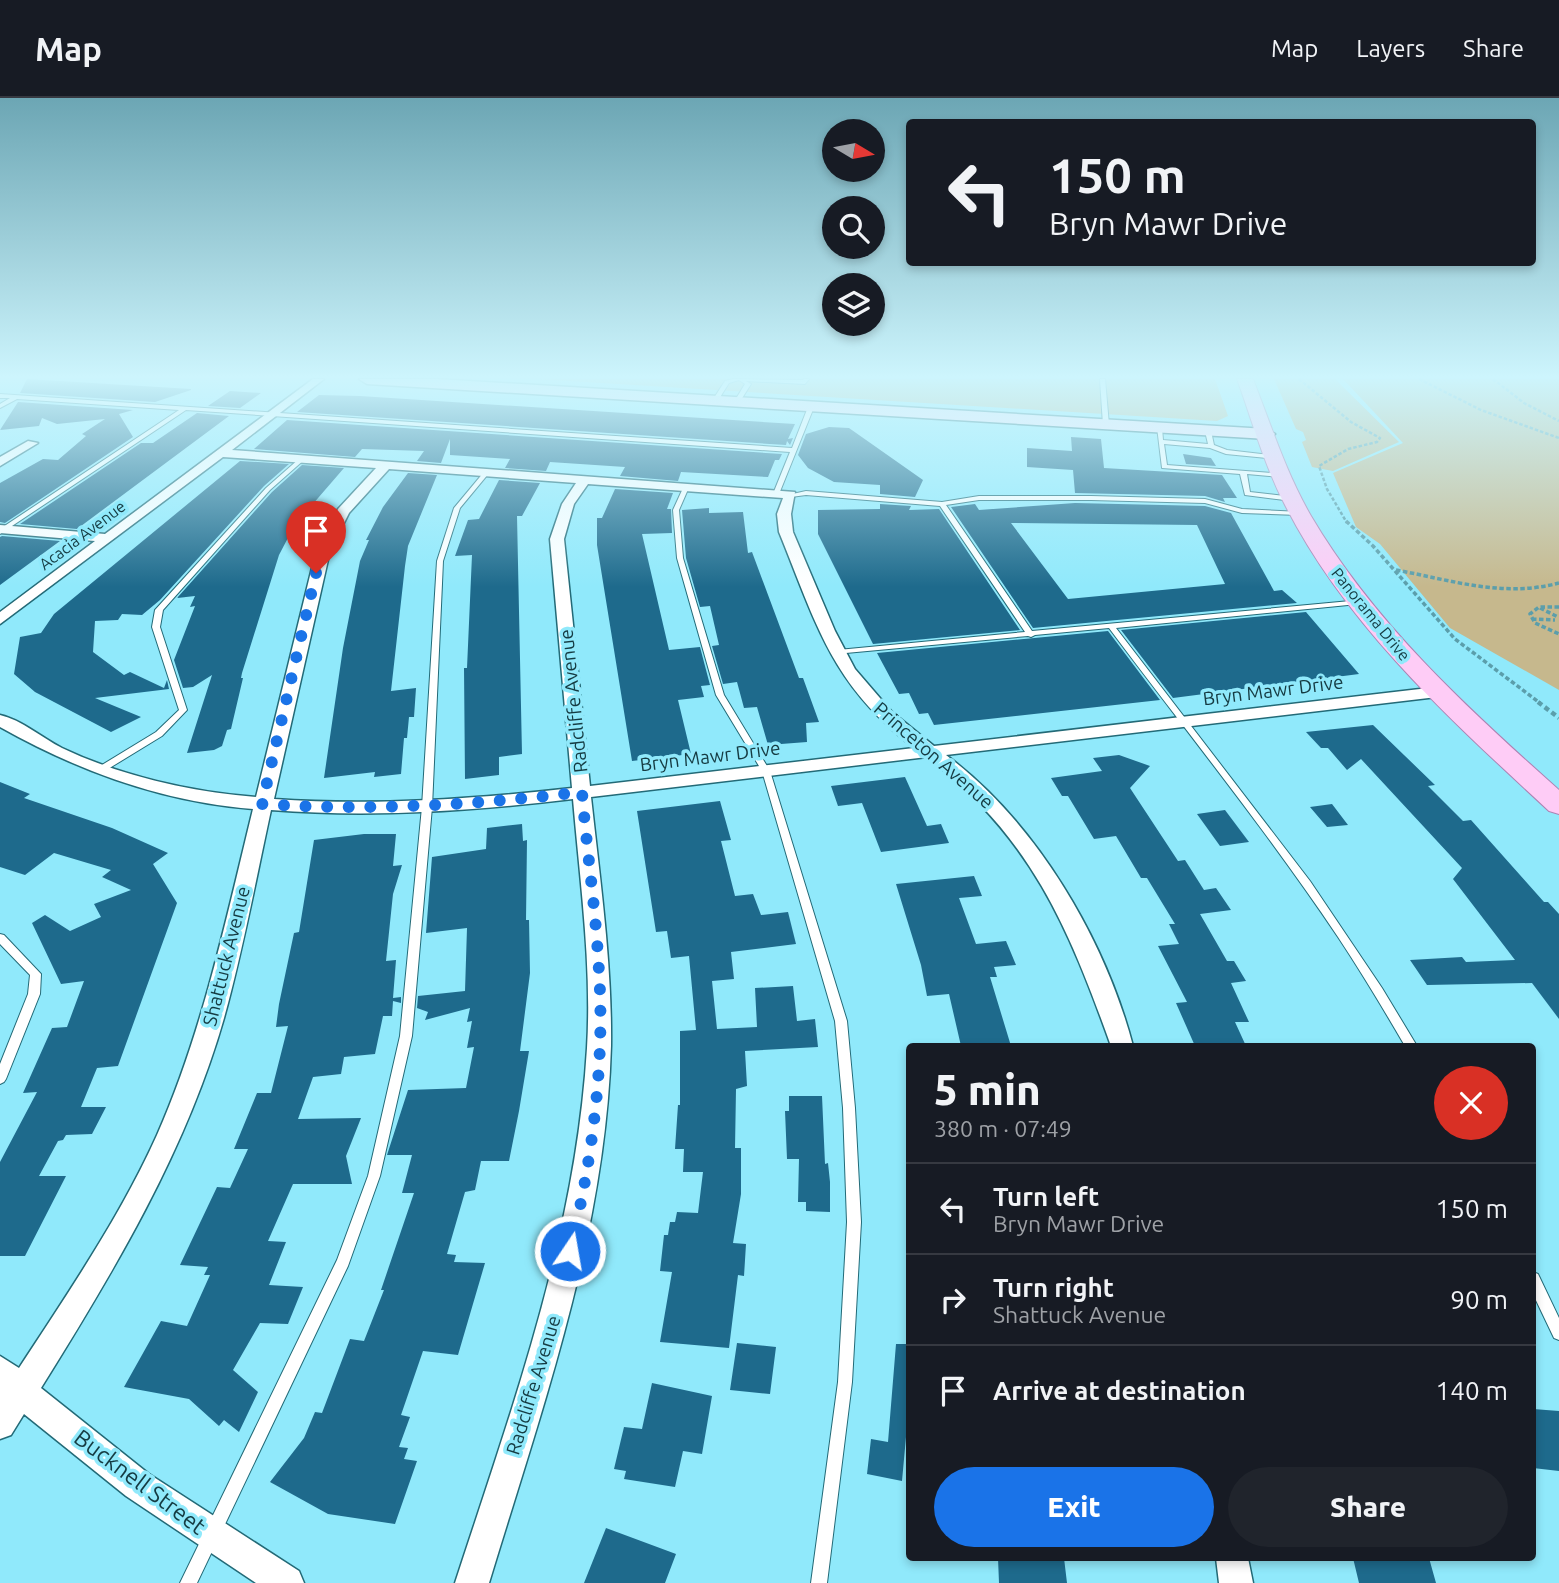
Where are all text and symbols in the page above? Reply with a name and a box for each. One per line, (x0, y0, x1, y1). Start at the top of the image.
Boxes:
text: Map (35, 30, 102, 67)
text: Map (1271, 35, 1318, 62)
text: Layers (1356, 35, 1425, 62)
text: Share (1463, 35, 1524, 62)
north arrow (822, 119, 886, 182)
map controls (822, 119, 885, 336)
icon: left (934, 147, 1025, 238)
text: 150 m (1049, 147, 1186, 202)
button: search (822, 196, 885, 259)
text: Bryn Mawr Drive (1049, 205, 1287, 241)
button: layers (822, 273, 885, 336)
street label: Acacia Avenue (35, 497, 129, 573)
pin (286, 501, 346, 573)
icon: arrive (297, 512, 335, 550)
street label: Panorama Drive (1328, 564, 1414, 664)
street label: Radcliffe Avenue (555, 628, 591, 774)
street label: Bryn Mawr Drive (1201, 670, 1345, 710)
street label: Princeton Avenue (870, 697, 998, 813)
street label: Bryn Mawr Drive (638, 736, 782, 776)
street label: Shattuck Avenue (198, 884, 254, 1028)
text: 5 min (934, 1066, 1041, 1113)
button: close (1434, 1066, 1508, 1140)
text: 380 m · 07:49 (934, 1116, 1072, 1141)
text: Turn left (993, 1182, 1099, 1211)
icon: left (934, 1190, 972, 1228)
text: 150 m (1436, 1194, 1508, 1223)
text: Bryn Mawr Drive (993, 1211, 1164, 1236)
position arrow (533, 1214, 607, 1288)
text: Turn right (993, 1273, 1114, 1302)
icon: right (934, 1281, 972, 1319)
text: 90 m (1450, 1285, 1508, 1314)
text: Shattuck Avenue (993, 1302, 1166, 1327)
street label: Radcliffe Avenue (501, 1313, 565, 1457)
icon: arrive (934, 1372, 972, 1410)
text: Arrive at destination (993, 1376, 1246, 1405)
text: 140 m (1436, 1376, 1508, 1405)
street label: Bucknell Street (70, 1424, 211, 1539)
button: Exit (934, 1467, 1214, 1547)
button: Share (1228, 1467, 1508, 1547)

